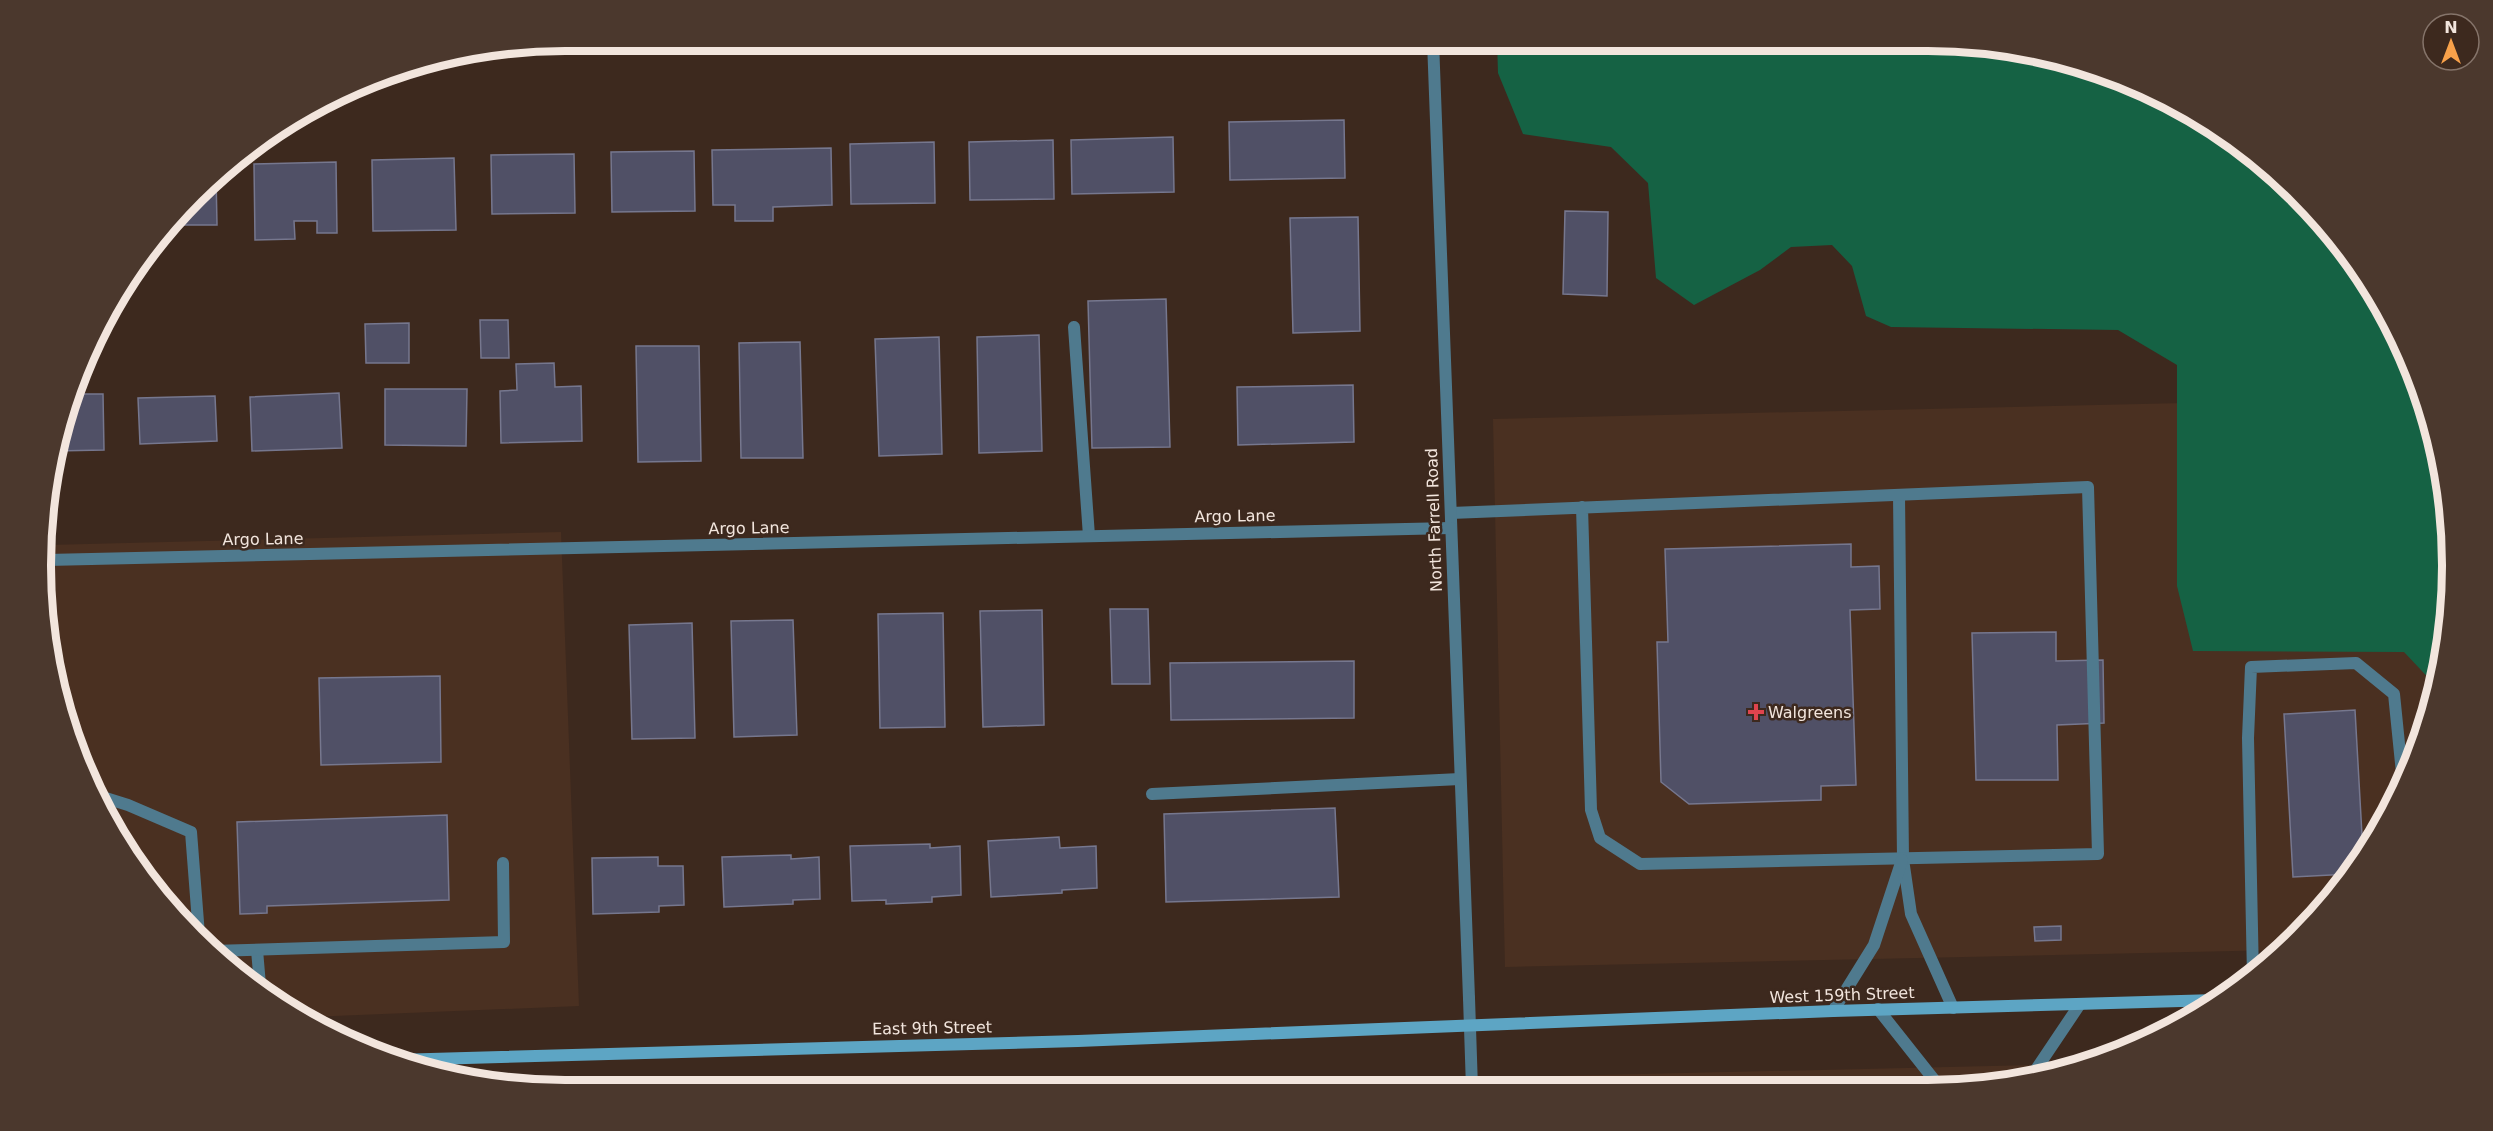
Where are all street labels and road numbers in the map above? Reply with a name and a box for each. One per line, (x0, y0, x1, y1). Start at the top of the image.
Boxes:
street label: North Farrell Road (1422, 448, 1446, 592)
street label: Argo Lane (1194, 506, 1276, 526)
street label: Argo Lane (708, 518, 790, 538)
street label: Argo Lane (222, 529, 304, 549)
street label: West 159th Street (1769, 983, 1915, 1007)
street label: East 9th Street (872, 1017, 992, 1039)

